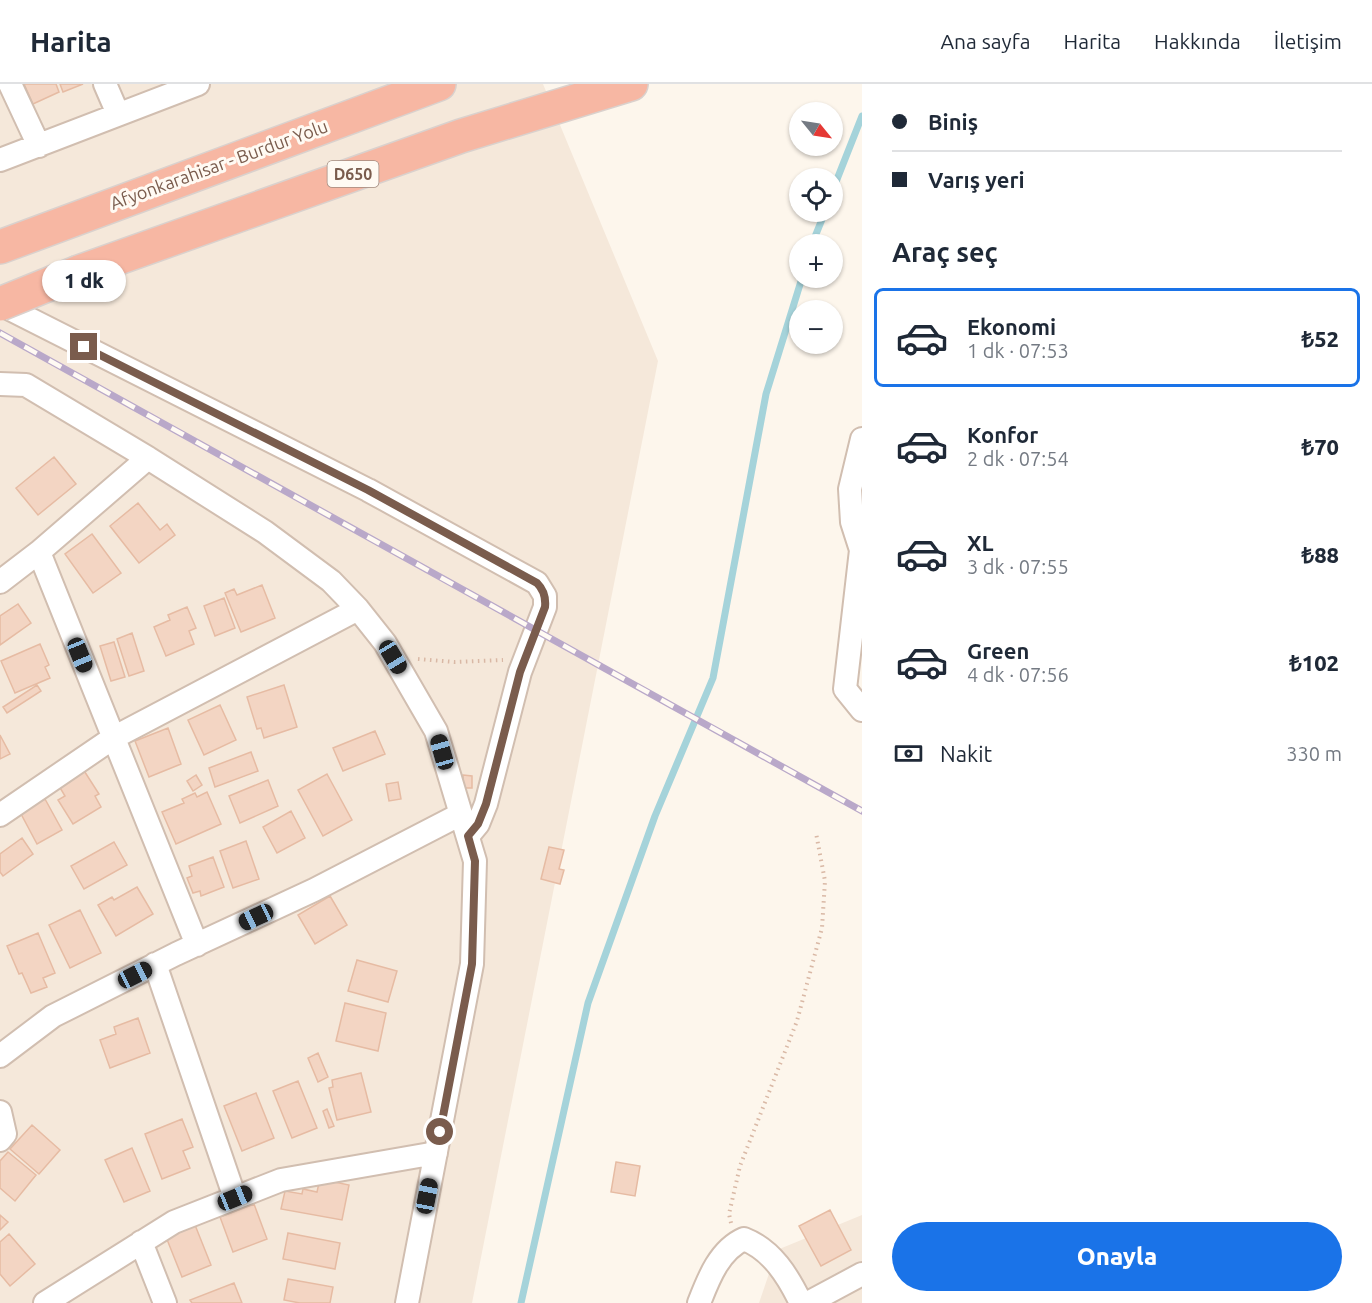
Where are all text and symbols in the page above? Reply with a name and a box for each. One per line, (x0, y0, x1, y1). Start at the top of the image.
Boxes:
text: Harita (30, 26, 112, 57)
text: Ana sayfa (940, 29, 1031, 53)
text: Harita (1064, 29, 1121, 53)
text: Hakkında (1154, 29, 1241, 53)
text: İletişim (1274, 29, 1342, 53)
north arrow (789, 102, 843, 156)
map controls (789, 102, 843, 354)
text: Biniş (928, 109, 978, 134)
street label: Afyonkarahisar - Burdur Yolu (107, 115, 330, 213)
road number: D650 (328, 161, 378, 187)
text: Varış yeri (928, 167, 1025, 192)
button: locate (789, 168, 843, 222)
button: + (789, 234, 843, 288)
text: Araç seç (892, 237, 998, 267)
callout: 1 dk (42, 260, 126, 302)
text: 1 dk (64, 269, 104, 292)
button: − (789, 300, 843, 354)
icon: car (895, 311, 949, 365)
text: Ekonomi (967, 314, 1056, 339)
text: ₺52 (1302, 326, 1339, 351)
route end (70, 333, 97, 360)
text: 1 dk · 07:53 (967, 339, 1069, 362)
icon: car (895, 419, 949, 473)
text: Konfor (967, 422, 1038, 447)
text: ₺70 (1302, 434, 1339, 459)
text: 2 dk · 07:54 (967, 447, 1069, 470)
icon: car (895, 527, 949, 581)
text: XL (967, 530, 994, 555)
text: ₺88 (1302, 542, 1339, 567)
text: 3 dk · 07:55 (967, 555, 1069, 578)
car (65, 635, 95, 675)
icon: car (895, 635, 949, 689)
car (376, 637, 410, 677)
text: Green (967, 638, 1029, 663)
text: ₺102 (1289, 650, 1339, 675)
text: 4 dk · 07:56 (967, 663, 1069, 686)
car (428, 732, 456, 772)
icon: cash (892, 737, 925, 770)
text: Nakit (940, 741, 992, 766)
text: 330 m (1286, 742, 1342, 765)
car (236, 901, 276, 933)
car (115, 959, 155, 991)
route start (426, 1118, 453, 1145)
car (415, 1177, 439, 1215)
car (215, 1183, 255, 1213)
button: Onayla (892, 1222, 1342, 1291)

